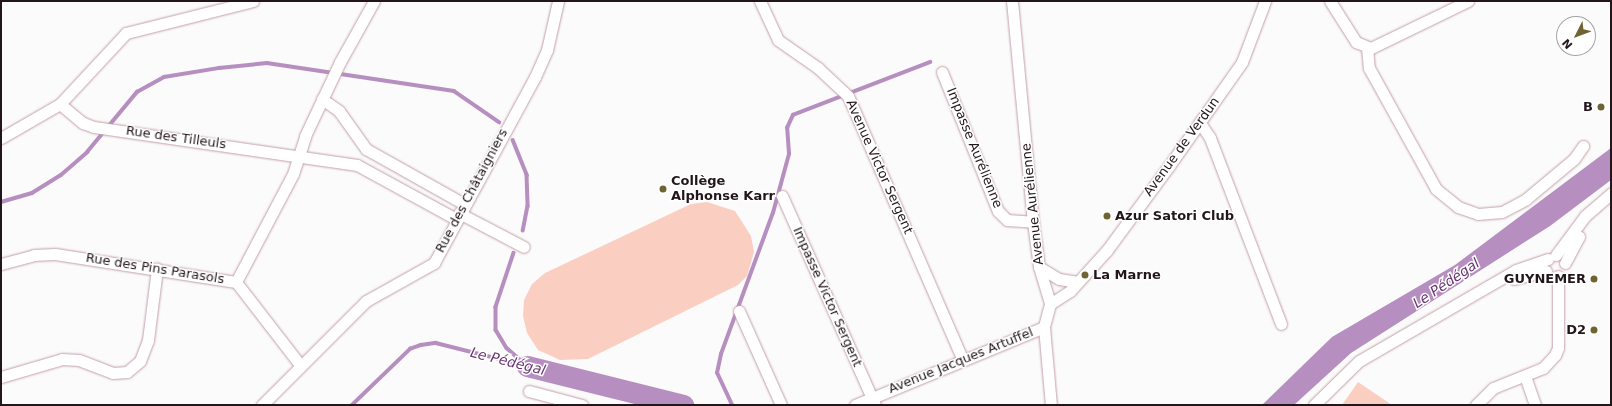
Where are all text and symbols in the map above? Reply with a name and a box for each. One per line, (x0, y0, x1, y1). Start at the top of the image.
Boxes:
north arrow (1556, 16, 1596, 56)
text: N (1560, 36, 1575, 51)
street label: Impasse Aurélienne (943, 86, 1005, 210)
street label: Avenue de Verdun (1141, 94, 1223, 200)
street label: Avenue Victor Sergent (842, 97, 916, 237)
place label: B (1583, 99, 1593, 115)
marker: B (1596, 102, 1606, 112)
street label: Rue des Tilleuls (125, 123, 227, 153)
street label: Rue des Châtaigniers (433, 126, 511, 256)
street label: Avenue Aurélienne (1019, 142, 1047, 266)
place label: Collège Alphonse Karr (671, 174, 775, 205)
marker: Collège Alphonse Karr (658, 184, 668, 194)
place label: Azur Satori Club (1115, 208, 1234, 224)
marker: Azur Satori Club (1102, 211, 1112, 221)
street label: Impasse Victor Sergent (789, 225, 865, 369)
street label: Rue des Pins Parasols (85, 250, 225, 288)
water label: Le Pédégal (1409, 255, 1483, 311)
place label: La Marne (1093, 267, 1161, 283)
marker: La Marne (1080, 270, 1090, 280)
place label: GUYNEMER (1504, 271, 1586, 287)
marker: GUYNEMER (1589, 274, 1599, 284)
place label: D2 (1566, 322, 1586, 338)
street label: Avenue Jacques Artuffel (886, 325, 1036, 397)
marker: D2 (1589, 325, 1599, 335)
water label: Le Pédégal (469, 344, 547, 378)

